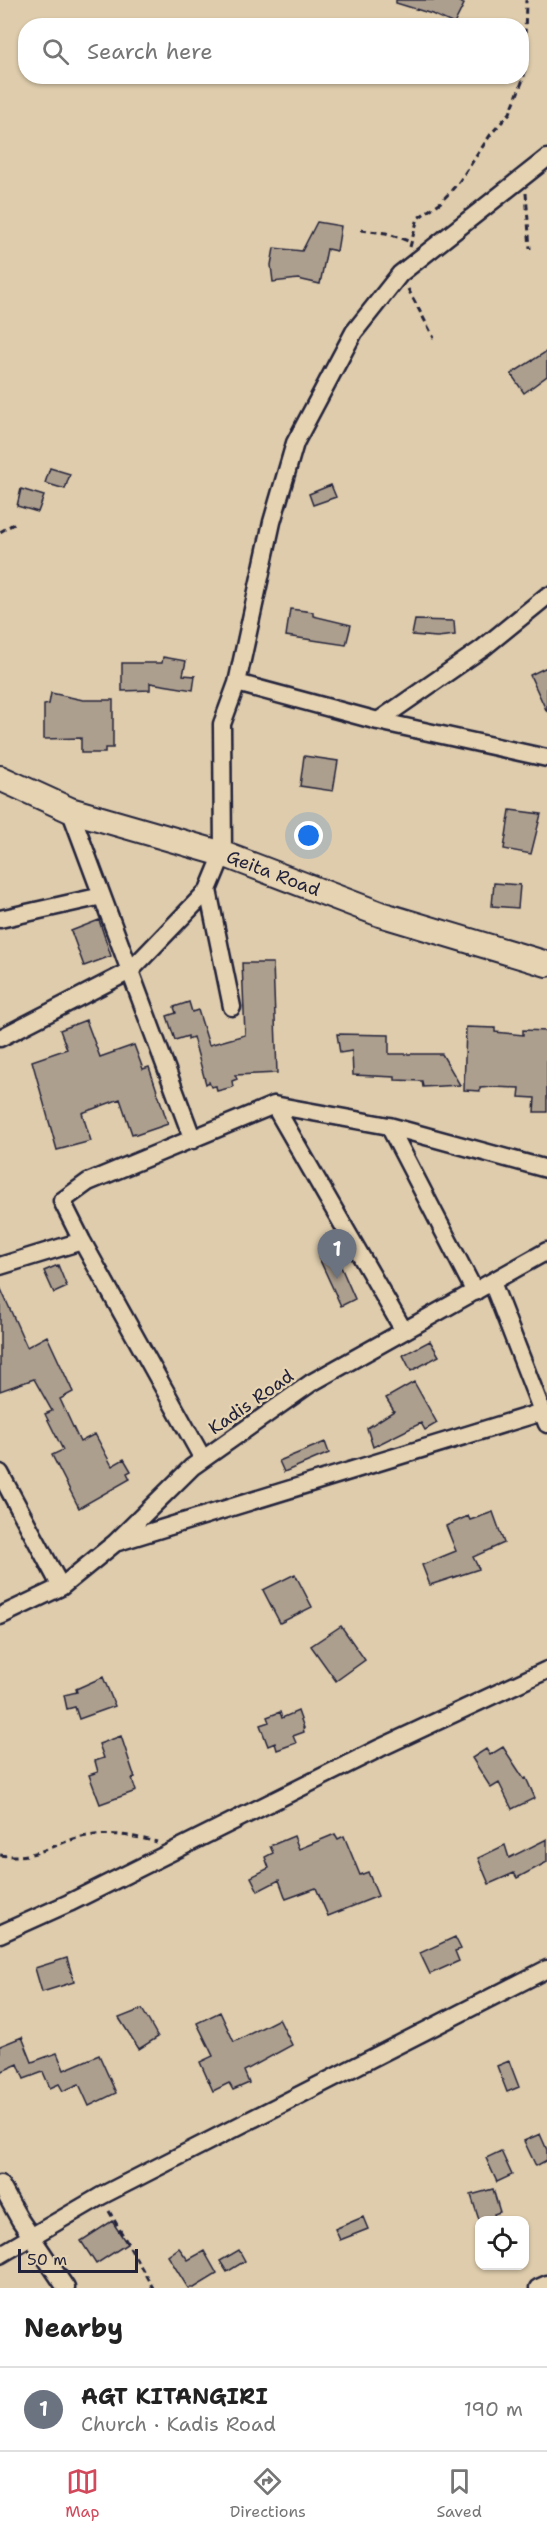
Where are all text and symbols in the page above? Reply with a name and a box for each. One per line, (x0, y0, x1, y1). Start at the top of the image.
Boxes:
search box (18, 18, 529, 84)
icon: search (39, 35, 72, 68)
text: Search here (87, 37, 213, 66)
your location (294, 821, 323, 850)
street label: Geita Road (223, 844, 324, 902)
pin: 1 (318, 1230, 356, 1279)
street label: Kadis Road (204, 1364, 298, 1440)
map controls (475, 2216, 529, 2270)
button: locate (475, 2216, 529, 2270)
scale bar (18, 2246, 138, 2274)
text: 50 m (27, 2249, 67, 2270)
text: Nearby (24, 2310, 123, 2345)
text: AGT KITANGIRI (81, 2382, 268, 2411)
text: 1 (39, 2396, 48, 2422)
text: 190 m (464, 2396, 523, 2422)
text: Church · Kadis Road (81, 2411, 276, 2437)
tab: Map (65, 2465, 99, 2522)
tab: Directions (230, 2465, 306, 2522)
tab: Saved (436, 2465, 482, 2522)

